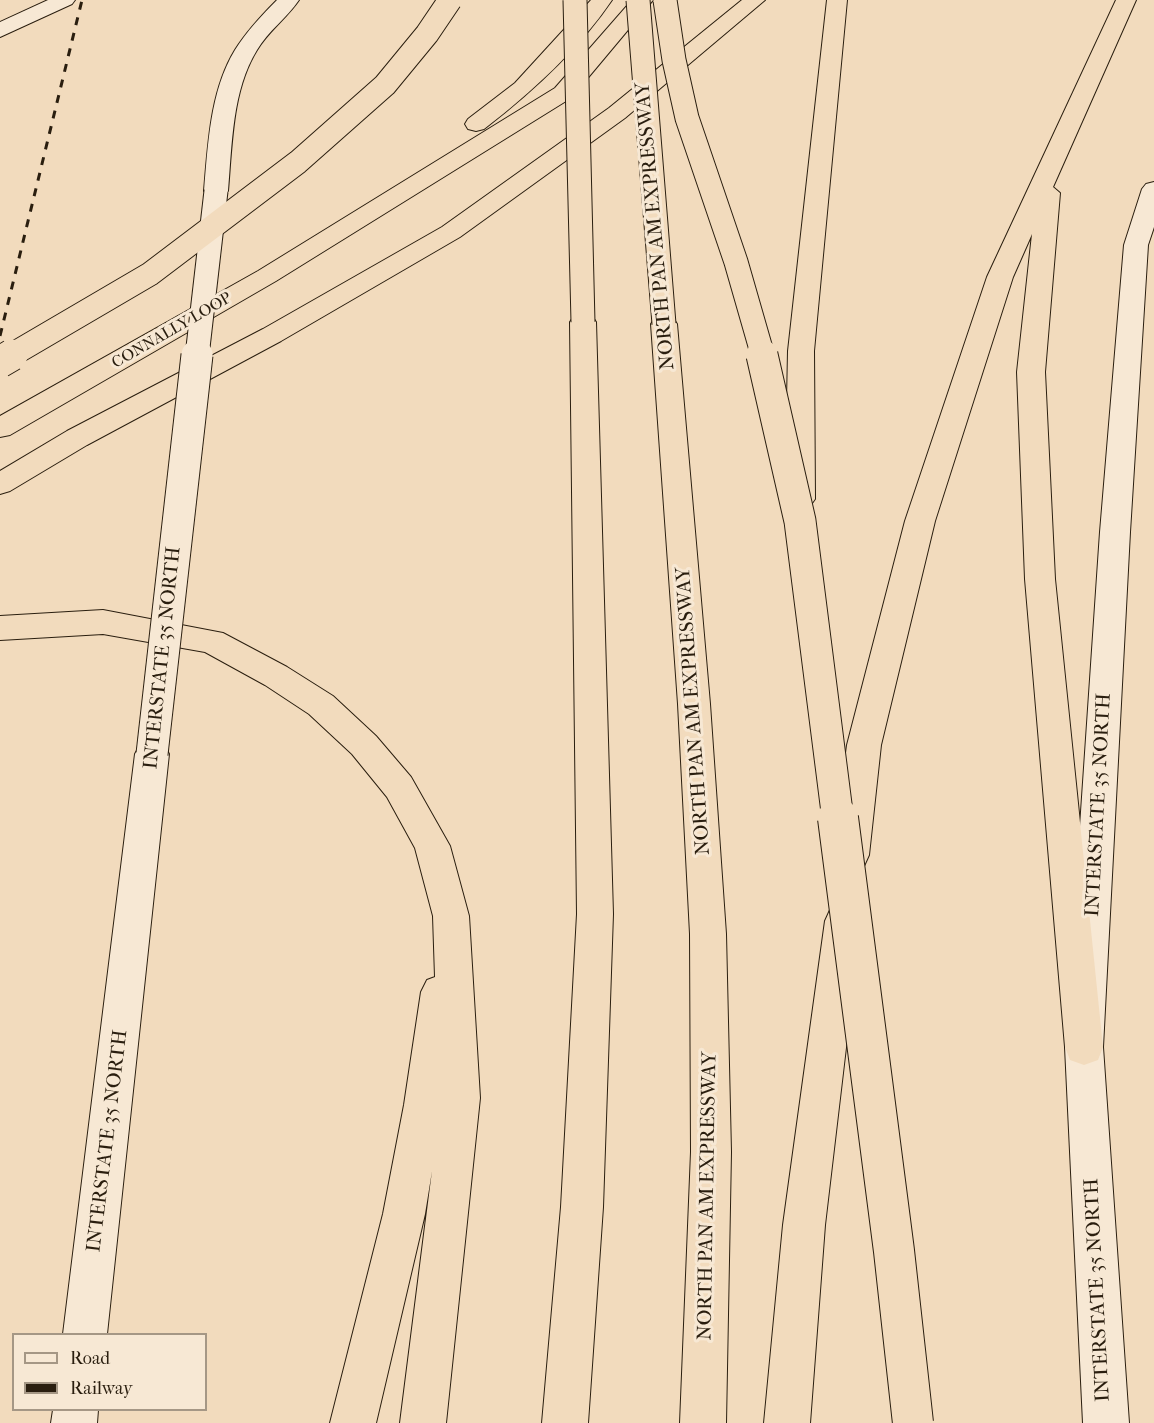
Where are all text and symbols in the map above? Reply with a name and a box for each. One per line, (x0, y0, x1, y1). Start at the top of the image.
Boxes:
street label: NORTH PAN AM EXPRESSWAY (631, 81, 681, 371)
street label: CONNALLY LOOP (109, 289, 235, 373)
street label: INTERSTATE 35 NORTH (139, 545, 187, 771)
street label: NORTH PAN AM EXPRESSWAY (672, 566, 716, 856)
street label: INTERSTATE 35 NORTH (1081, 693, 1117, 917)
street label: INTERSTATE 35 NORTH (82, 1028, 134, 1254)
street label: NORTH PAN AM EXPRESSWAY (693, 1051, 723, 1341)
street label: INTERSTATE 35 NORTH (1080, 1178, 1116, 1402)
legend (12, 1333, 207, 1411)
text: Road (70, 1348, 110, 1369)
text: Railway (70, 1378, 133, 1399)

